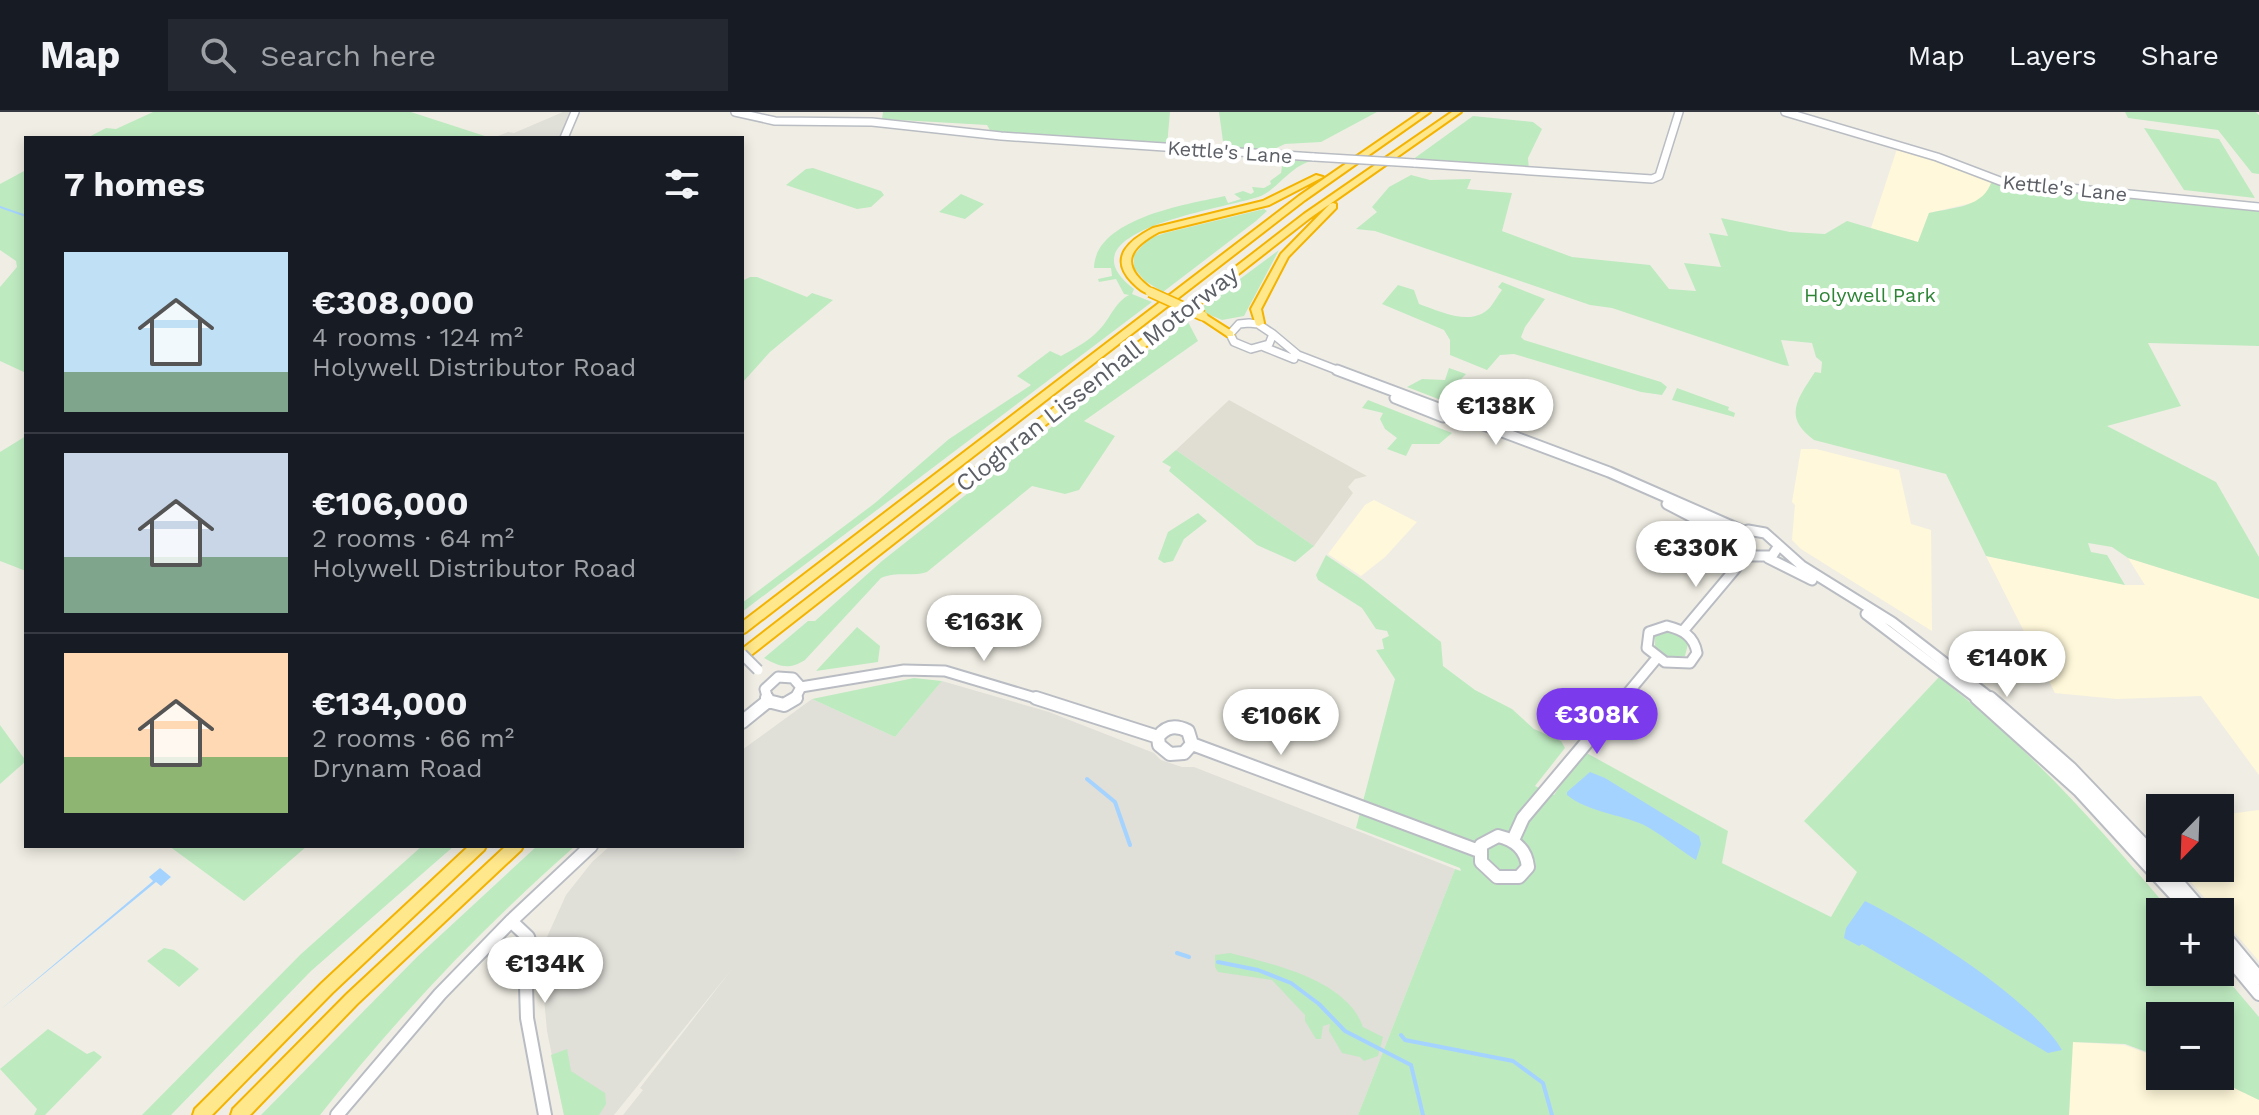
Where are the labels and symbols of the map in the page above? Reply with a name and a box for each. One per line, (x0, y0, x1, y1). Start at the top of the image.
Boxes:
street label: Kettle's Lane (1167, 136, 1293, 168)
street label: Kettle's Lane (2001, 170, 2129, 206)
street label: Cloghran Lissenhall Motorway (950, 260, 1244, 498)
park label: Holywell Park (1804, 283, 1936, 307)
pin: €138K (1440, 379, 1552, 447)
pin: €330K (1640, 521, 1752, 589)
pin: €163K (928, 595, 1040, 663)
pin: €140K (1951, 631, 2063, 699)
pin: €308K (1541, 688, 1653, 756)
pin: €106K (1225, 689, 1337, 757)
north arrow (2146, 794, 2234, 882)
pin: €134K (489, 937, 601, 1005)

